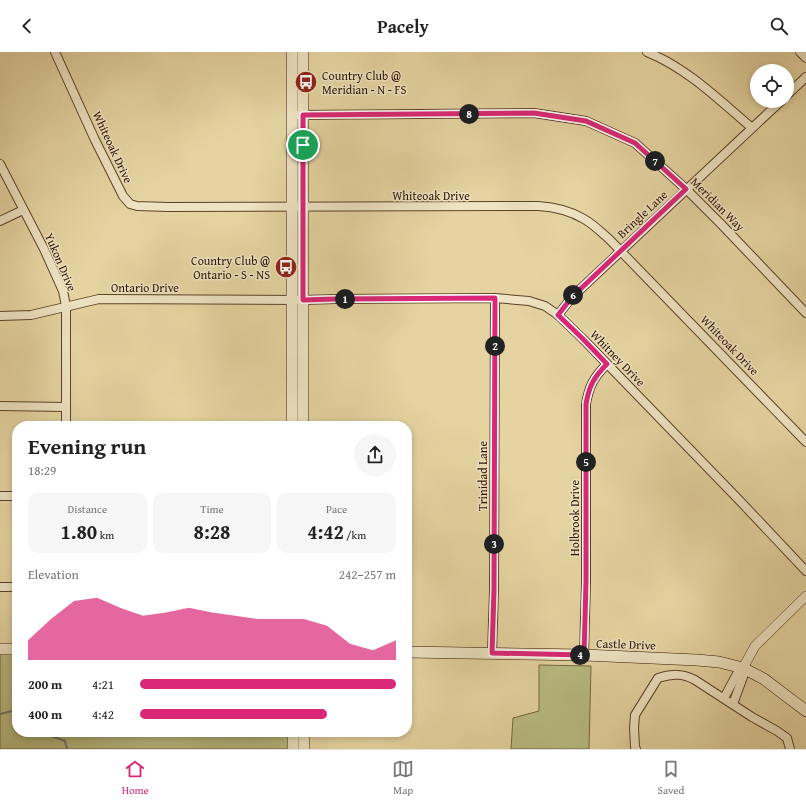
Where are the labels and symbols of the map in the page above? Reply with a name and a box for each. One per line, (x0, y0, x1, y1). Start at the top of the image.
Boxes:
place label: Country Club @ Meridian - N - FS (322, 67, 406, 98)
bus stop icon: Country Club @ Meridian - N - FS (293, 69, 319, 95)
pin: 8 (459, 104, 479, 124)
street label: Whiteoak Drive (89, 108, 137, 186)
pin (286, 128, 320, 162)
pin: 7 (645, 151, 665, 171)
street label: Meridian Way (687, 173, 749, 235)
street label: Bringle Lane (613, 186, 671, 242)
street label: Whiteoak Drive (392, 187, 470, 204)
street label: Yukon Drive (41, 230, 81, 294)
place label: Country Club @ Ontario - S - NS (191, 252, 270, 283)
bus stop icon: Country Club @ Ontario - S - NS (273, 254, 299, 280)
street label: Ontario Drive (111, 279, 179, 296)
pin: 6 (563, 285, 583, 305)
pin: 1 (335, 289, 355, 309)
street label: Whiteoak Drive (697, 311, 763, 379)
street label: Whitney Drive (587, 326, 650, 390)
pin: 2 (485, 336, 505, 356)
street label: Trinidad Lane (474, 441, 491, 511)
pin: 5 (576, 452, 596, 472)
street label: Holbrook Drive (566, 479, 583, 556)
pin: 3 (484, 534, 504, 554)
street label: Castle Drive (596, 634, 657, 654)
pin: 4 (570, 645, 590, 665)

